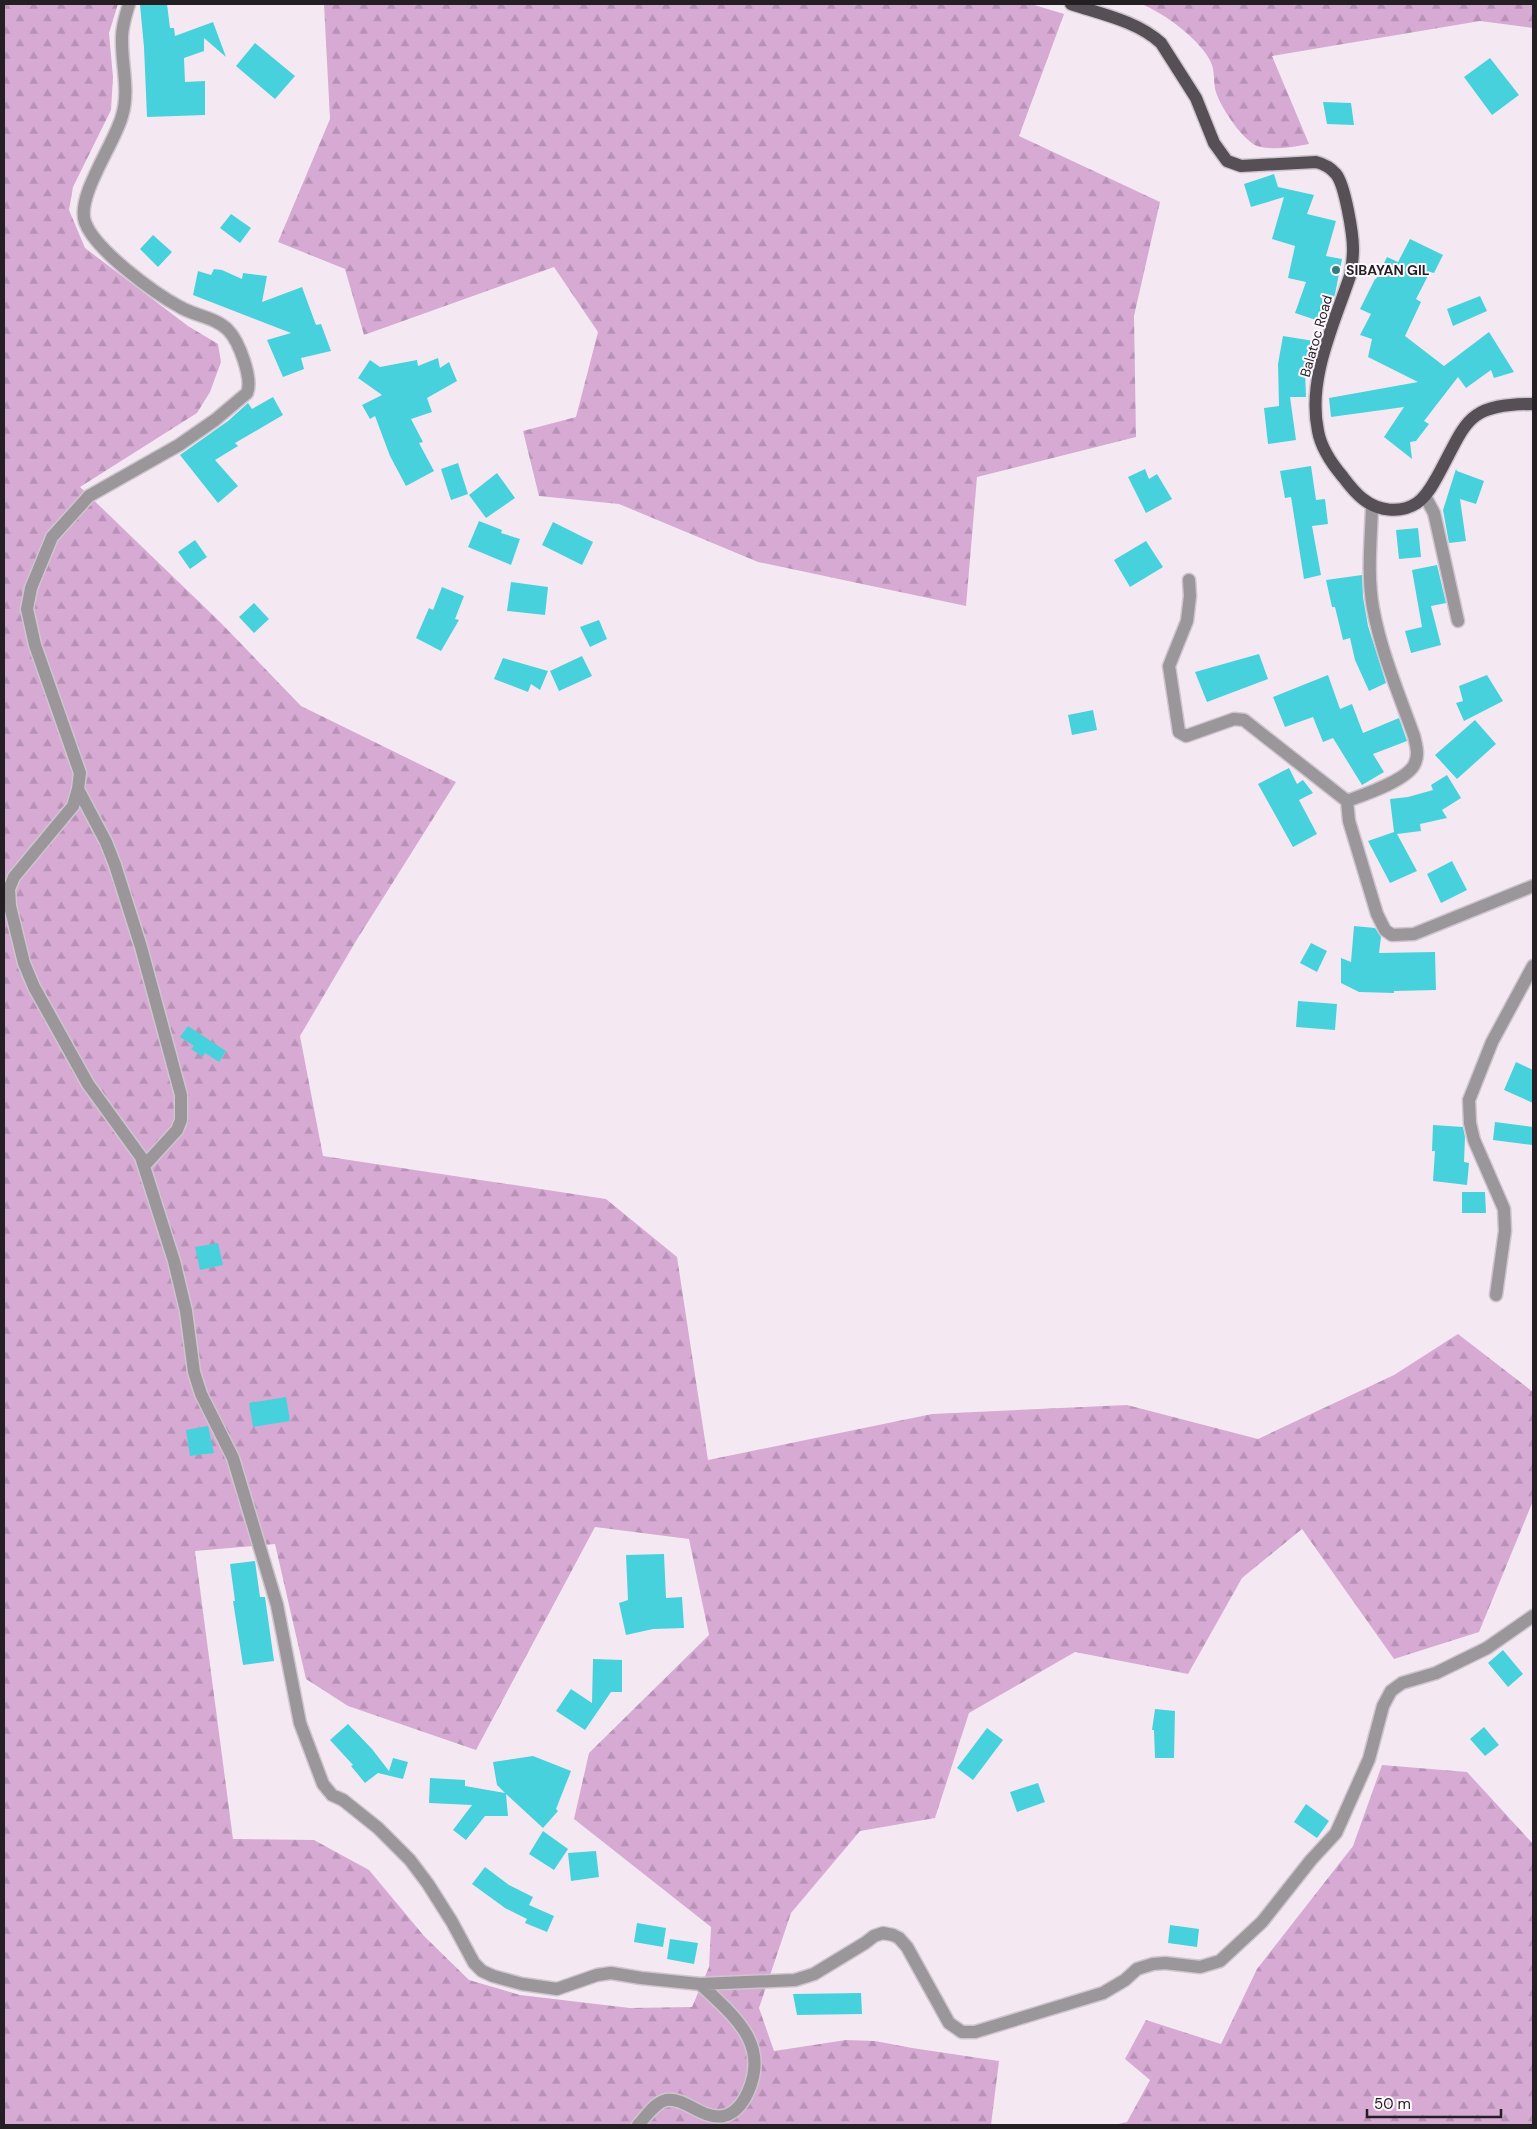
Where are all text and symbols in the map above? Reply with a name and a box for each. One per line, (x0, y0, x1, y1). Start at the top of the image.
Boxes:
place label: SIBAYAN GIL (1346, 261, 1430, 279)
marker: SIBAYAN GIL (1330, 264, 1342, 276)
street label: Balatoc Road (1296, 293, 1336, 379)
scale bar (1367, 2086, 1501, 2118)
text: 50 m (1374, 2094, 1411, 2114)

